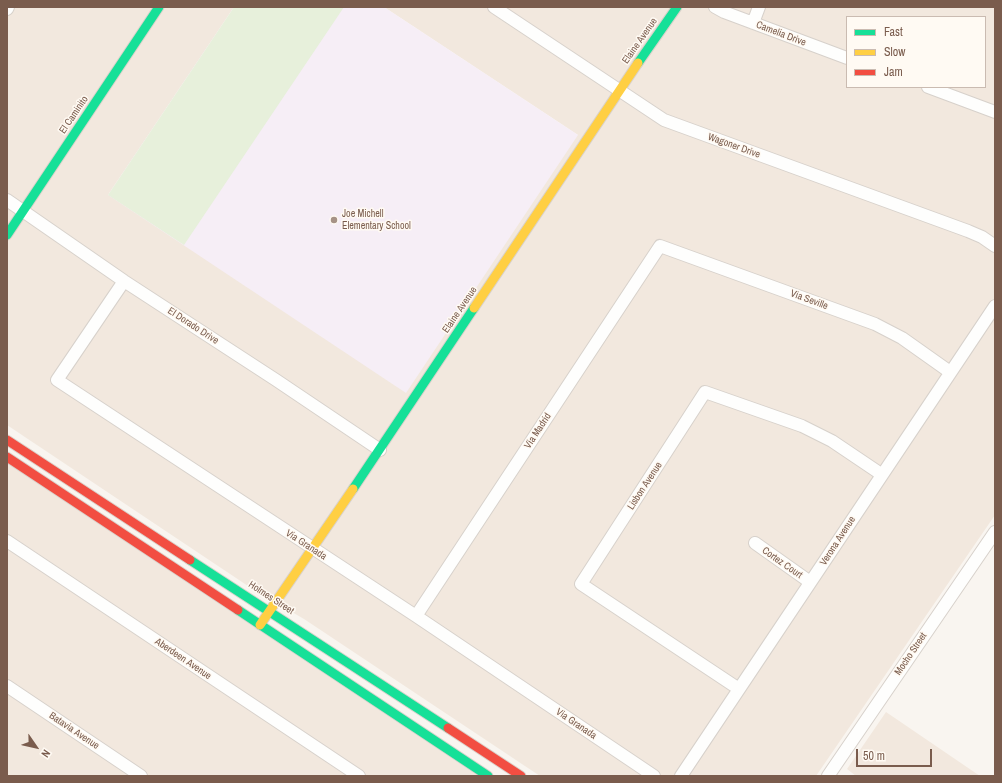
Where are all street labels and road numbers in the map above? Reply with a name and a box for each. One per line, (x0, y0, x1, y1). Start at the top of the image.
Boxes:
street label: Elaine Avenue (620, 16, 660, 66)
street label: Camelia Drive (754, 19, 808, 49)
street label: El Caminito (57, 94, 91, 136)
street label: Wagoner Drive (706, 131, 762, 161)
street label: Elaine Avenue (440, 285, 480, 335)
street label: Via Seville (789, 288, 829, 312)
street label: El Dorado Drive (165, 305, 221, 347)
street label: Via Madrid (522, 411, 554, 451)
street label: Lisbon Avenue (625, 460, 665, 512)
street label: Verona Avenue (818, 514, 858, 568)
street label: Via Granada (283, 527, 329, 563)
street label: Cortez Court (760, 545, 804, 581)
street label: Holmes Street (246, 579, 296, 617)
street label: Mocho Street (892, 630, 930, 678)
street label: Aberdeen Avenue (152, 636, 214, 682)
street label: Via Granada (553, 706, 599, 742)
street label: Batavia Avenue (47, 710, 101, 752)

